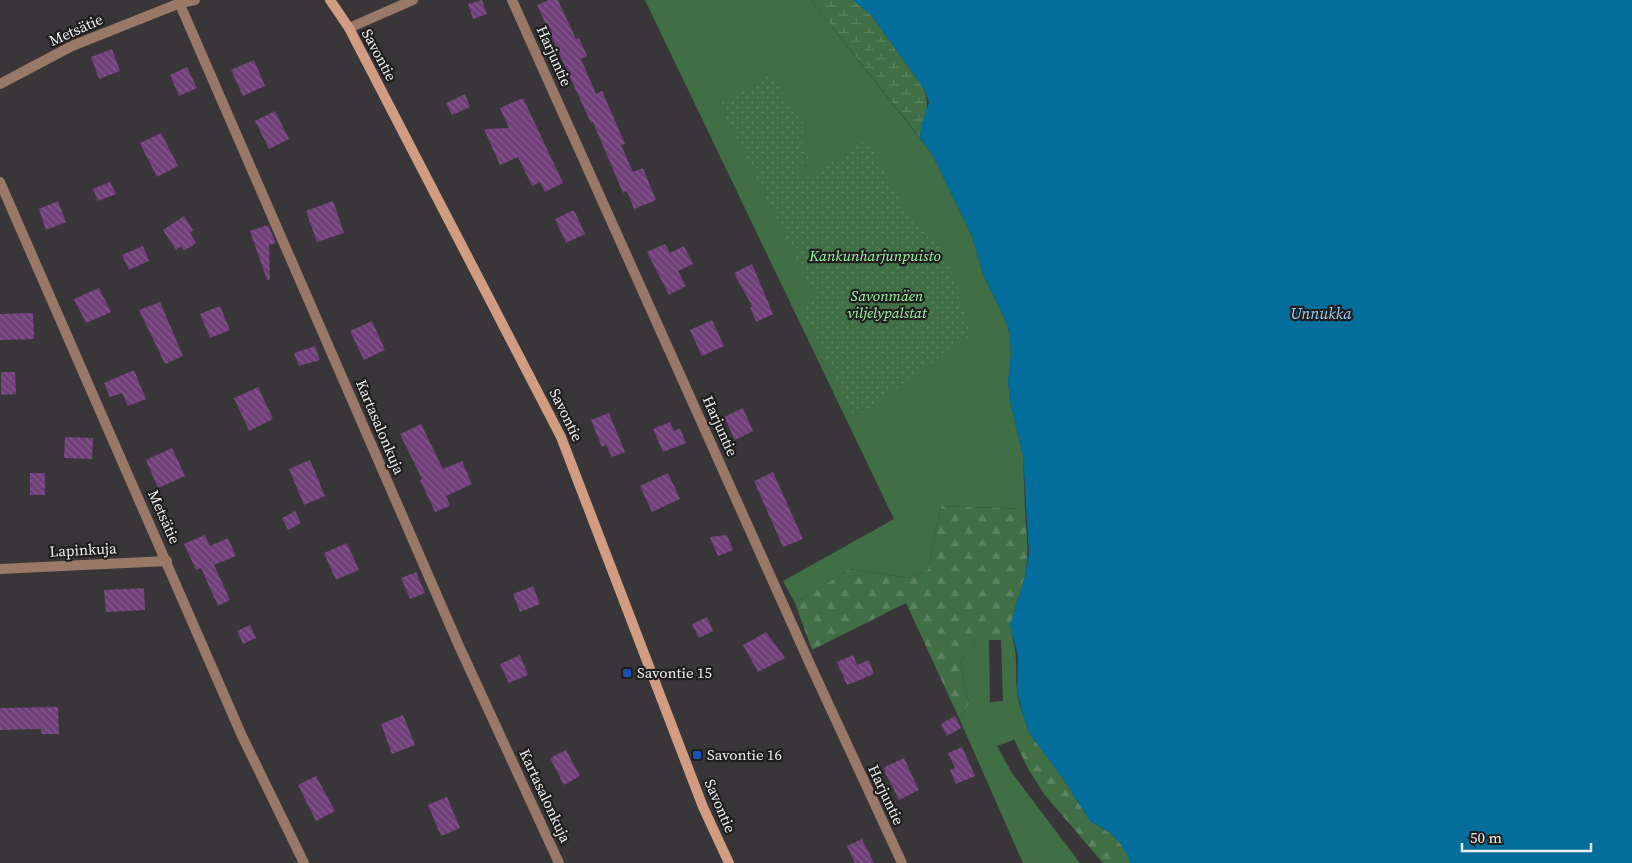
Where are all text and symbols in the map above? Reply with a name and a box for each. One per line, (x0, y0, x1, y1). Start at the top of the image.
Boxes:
street label: Metsätie (46, 8, 106, 51)
street label: Harjuntie (532, 22, 577, 90)
street label: Savontie (357, 25, 402, 85)
park label: Kankunharjunpuisto (808, 245, 941, 266)
park label: Savonmäen viljelypalstat (847, 285, 928, 323)
water label: Unnukka (1290, 302, 1352, 324)
street label: Kartasalonkuja (351, 376, 410, 478)
street label: Savontie (545, 385, 588, 445)
street label: Harjuntie (698, 392, 743, 460)
street label: Metsätie (143, 487, 186, 547)
street label: Lapinkuja (49, 537, 117, 562)
place label: Savontie 15 (637, 662, 712, 683)
marker: Savontie 15 (621, 667, 633, 679)
place label: Savontie 16 (707, 744, 782, 765)
street label: Kartasalonkuja (515, 746, 576, 846)
marker: Savontie 16 (691, 749, 703, 761)
street label: Harjuntie (863, 761, 910, 829)
street label: Savontie (700, 776, 741, 836)
scale bar (1462, 820, 1591, 852)
text: 50 m (1470, 827, 1502, 848)

